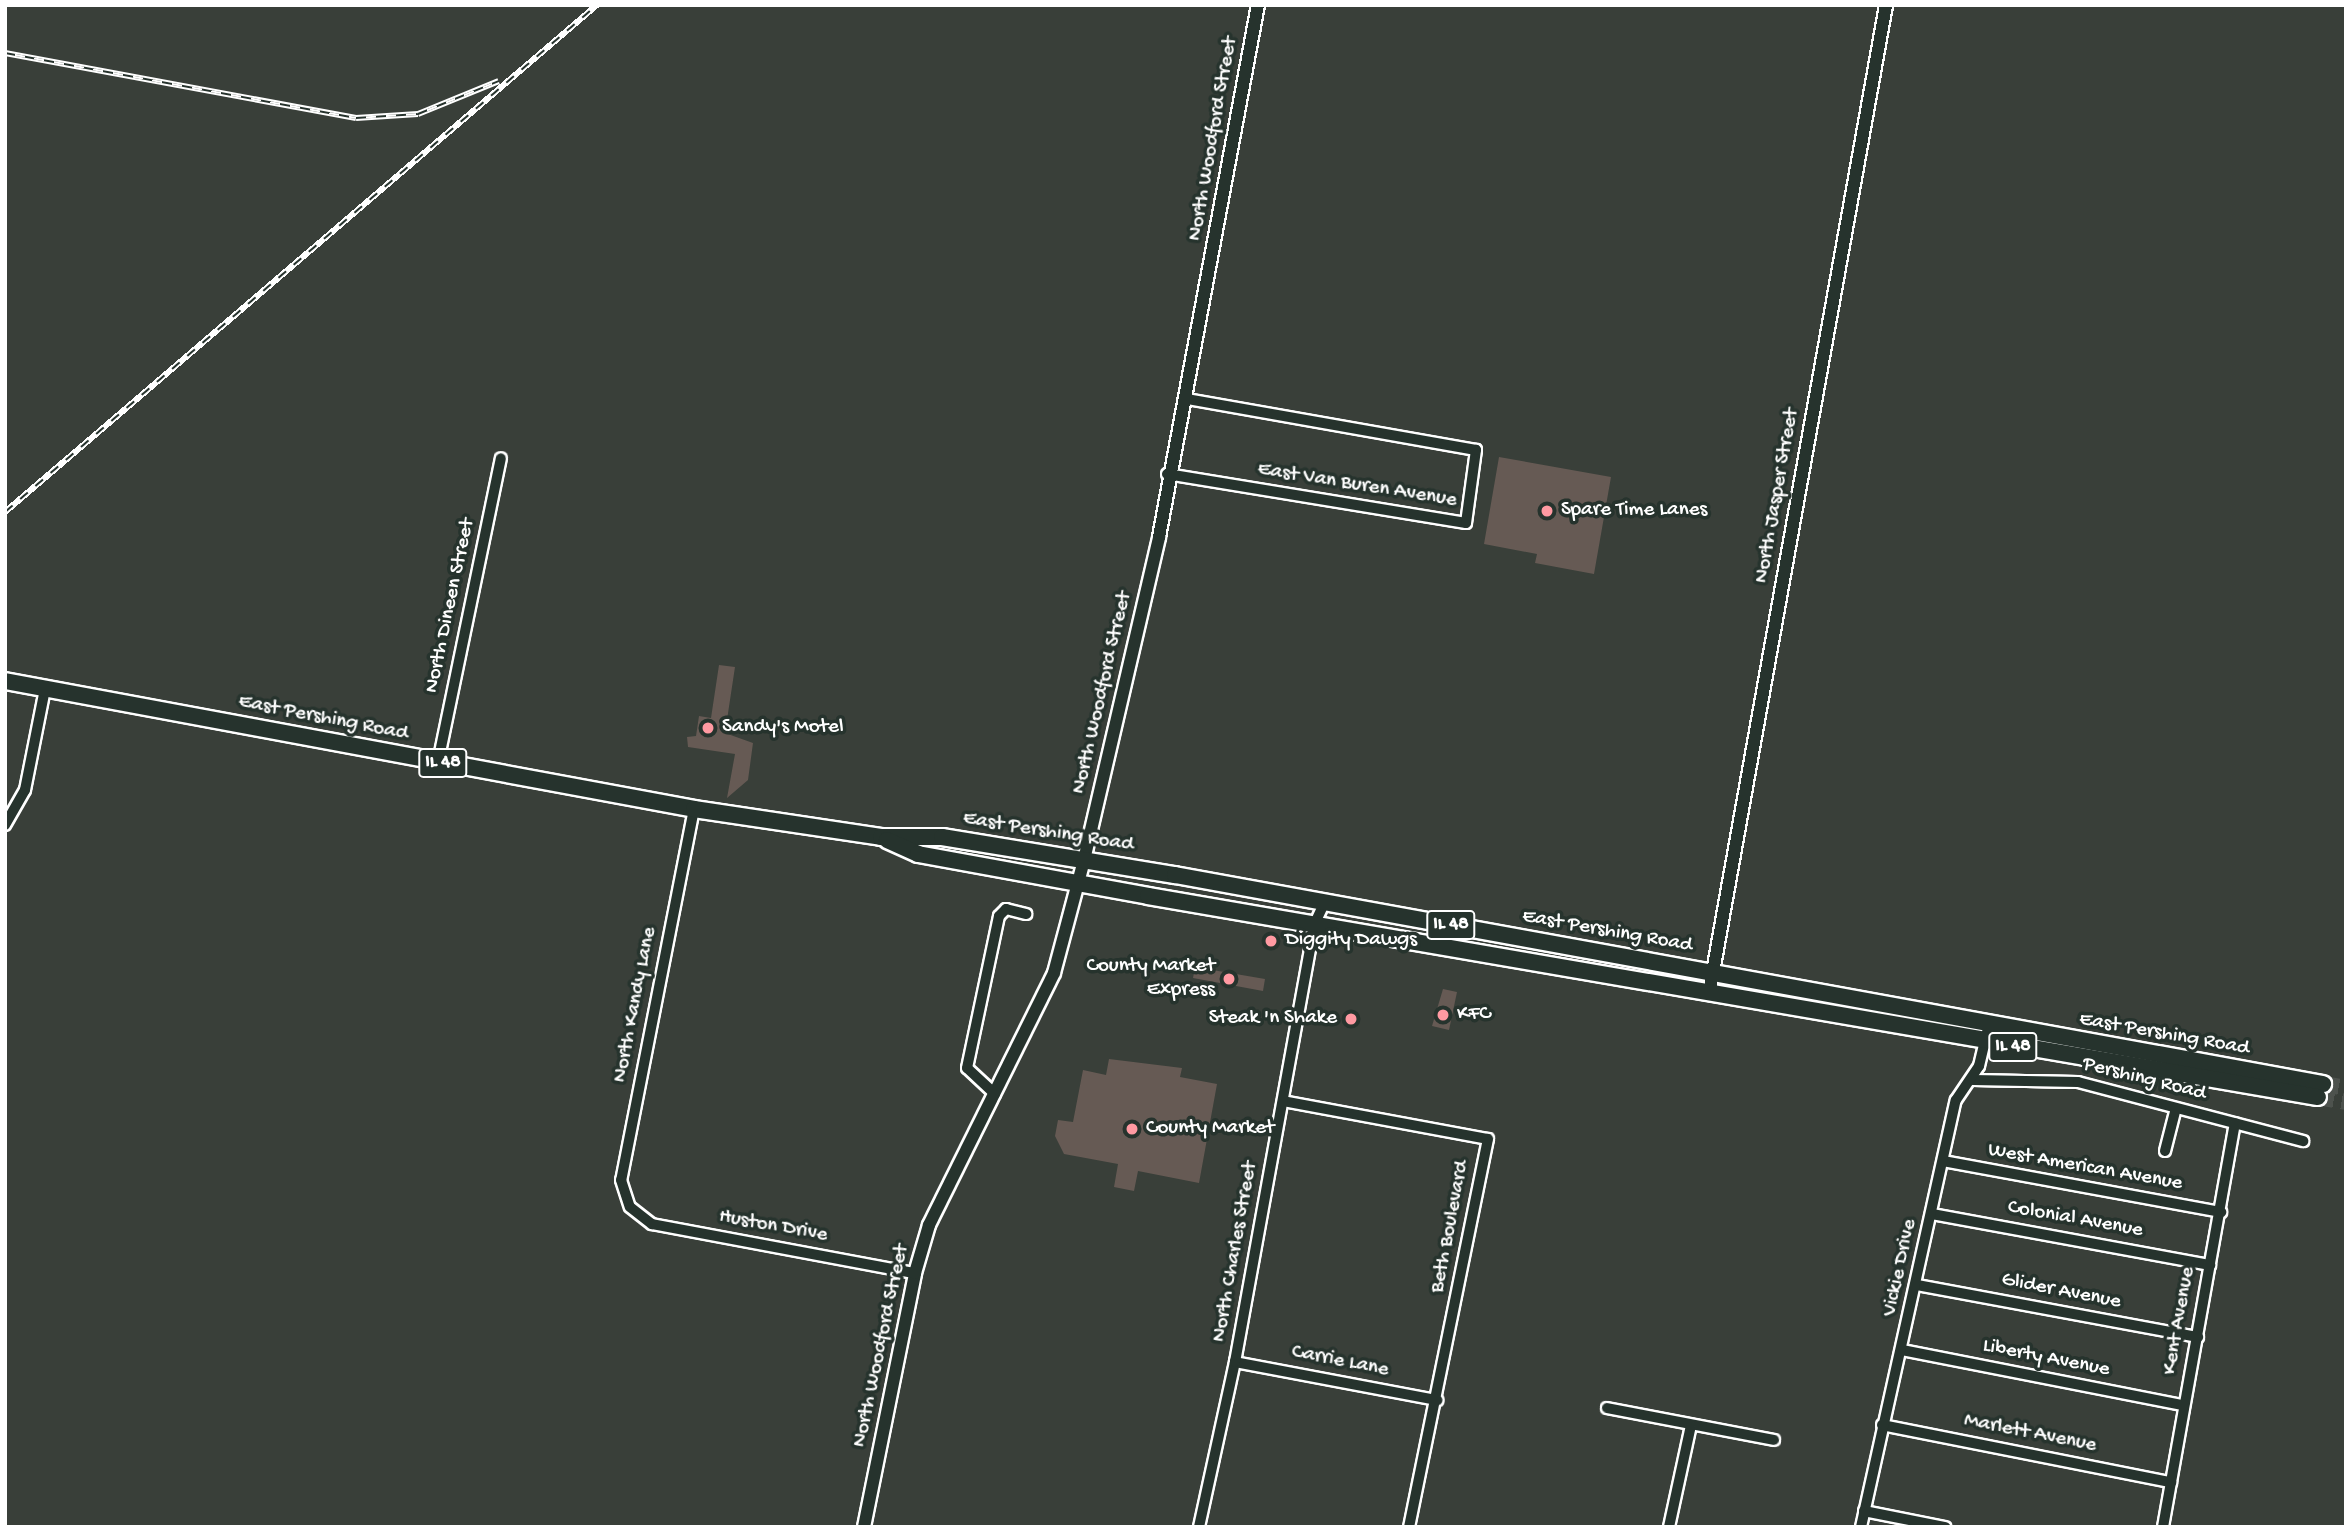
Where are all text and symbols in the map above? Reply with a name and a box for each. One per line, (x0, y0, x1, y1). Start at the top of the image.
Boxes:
street label: North Woodford Street (1184, 35, 1244, 243)
street label: North Jasper Street (1750, 407, 1806, 585)
street label: East Van Buren Avenue (1256, 458, 1458, 514)
place label: Spare Time Lanes (1561, 498, 1707, 524)
marker: Spare Time Lanes (1539, 503, 1555, 519)
street label: North Dineen Street (420, 516, 482, 696)
street label: North Woodford Street (1067, 589, 1139, 797)
street label: East Pershing Road (236, 690, 410, 748)
place label: Sandy's Motel (722, 715, 844, 741)
marker: Sandy's Motel (700, 720, 716, 736)
road number: IL 48 (417, 748, 469, 778)
street label: East Pershing Road (961, 807, 1135, 859)
street label: East Pershing Road (1520, 905, 1694, 959)
road number: IL 48 (1425, 909, 1477, 940)
street label: North Kandy Lane (609, 925, 663, 1085)
place label: Diggity Dawgs (1285, 928, 1417, 954)
marker: Diggity Dawgs (1263, 933, 1279, 949)
place label: County Market Express (1087, 954, 1215, 1004)
marker: County Market Express (1221, 971, 1237, 987)
place label: KFC (1457, 1002, 1491, 1028)
place label: Steak 'n Shake (1209, 1006, 1337, 1032)
marker: KFC (1435, 1007, 1451, 1023)
street label: East Pershing Road (2077, 1008, 2251, 1062)
marker: Steak 'n Shake (1343, 1011, 1359, 1027)
road number: IL 48 (1987, 1032, 2039, 1063)
street label: Pershing Road (2080, 1053, 2208, 1107)
place label: County Market (1146, 1116, 1274, 1142)
marker: County Market (1124, 1121, 1140, 1137)
street label: West American Avenue (1986, 1138, 2184, 1198)
street label: Beth Boulevard (1426, 1159, 1476, 1295)
street label: North Charles Street (1208, 1160, 1264, 1344)
street label: Colonial Avenue (2005, 1196, 2145, 1244)
street label: Huston Drive (717, 1205, 829, 1249)
street label: Vickie Drive (1878, 1217, 1924, 1319)
street label: North Woodford Street (848, 1242, 916, 1450)
street label: Kent Avenue (2158, 1265, 2202, 1377)
street label: Glider Avenue (1999, 1268, 2123, 1316)
street label: Liberty Avenue (1980, 1334, 2112, 1384)
street label: Carrie Lane (1289, 1340, 1391, 1384)
street label: Marlett Avenue (1962, 1409, 2098, 1459)

